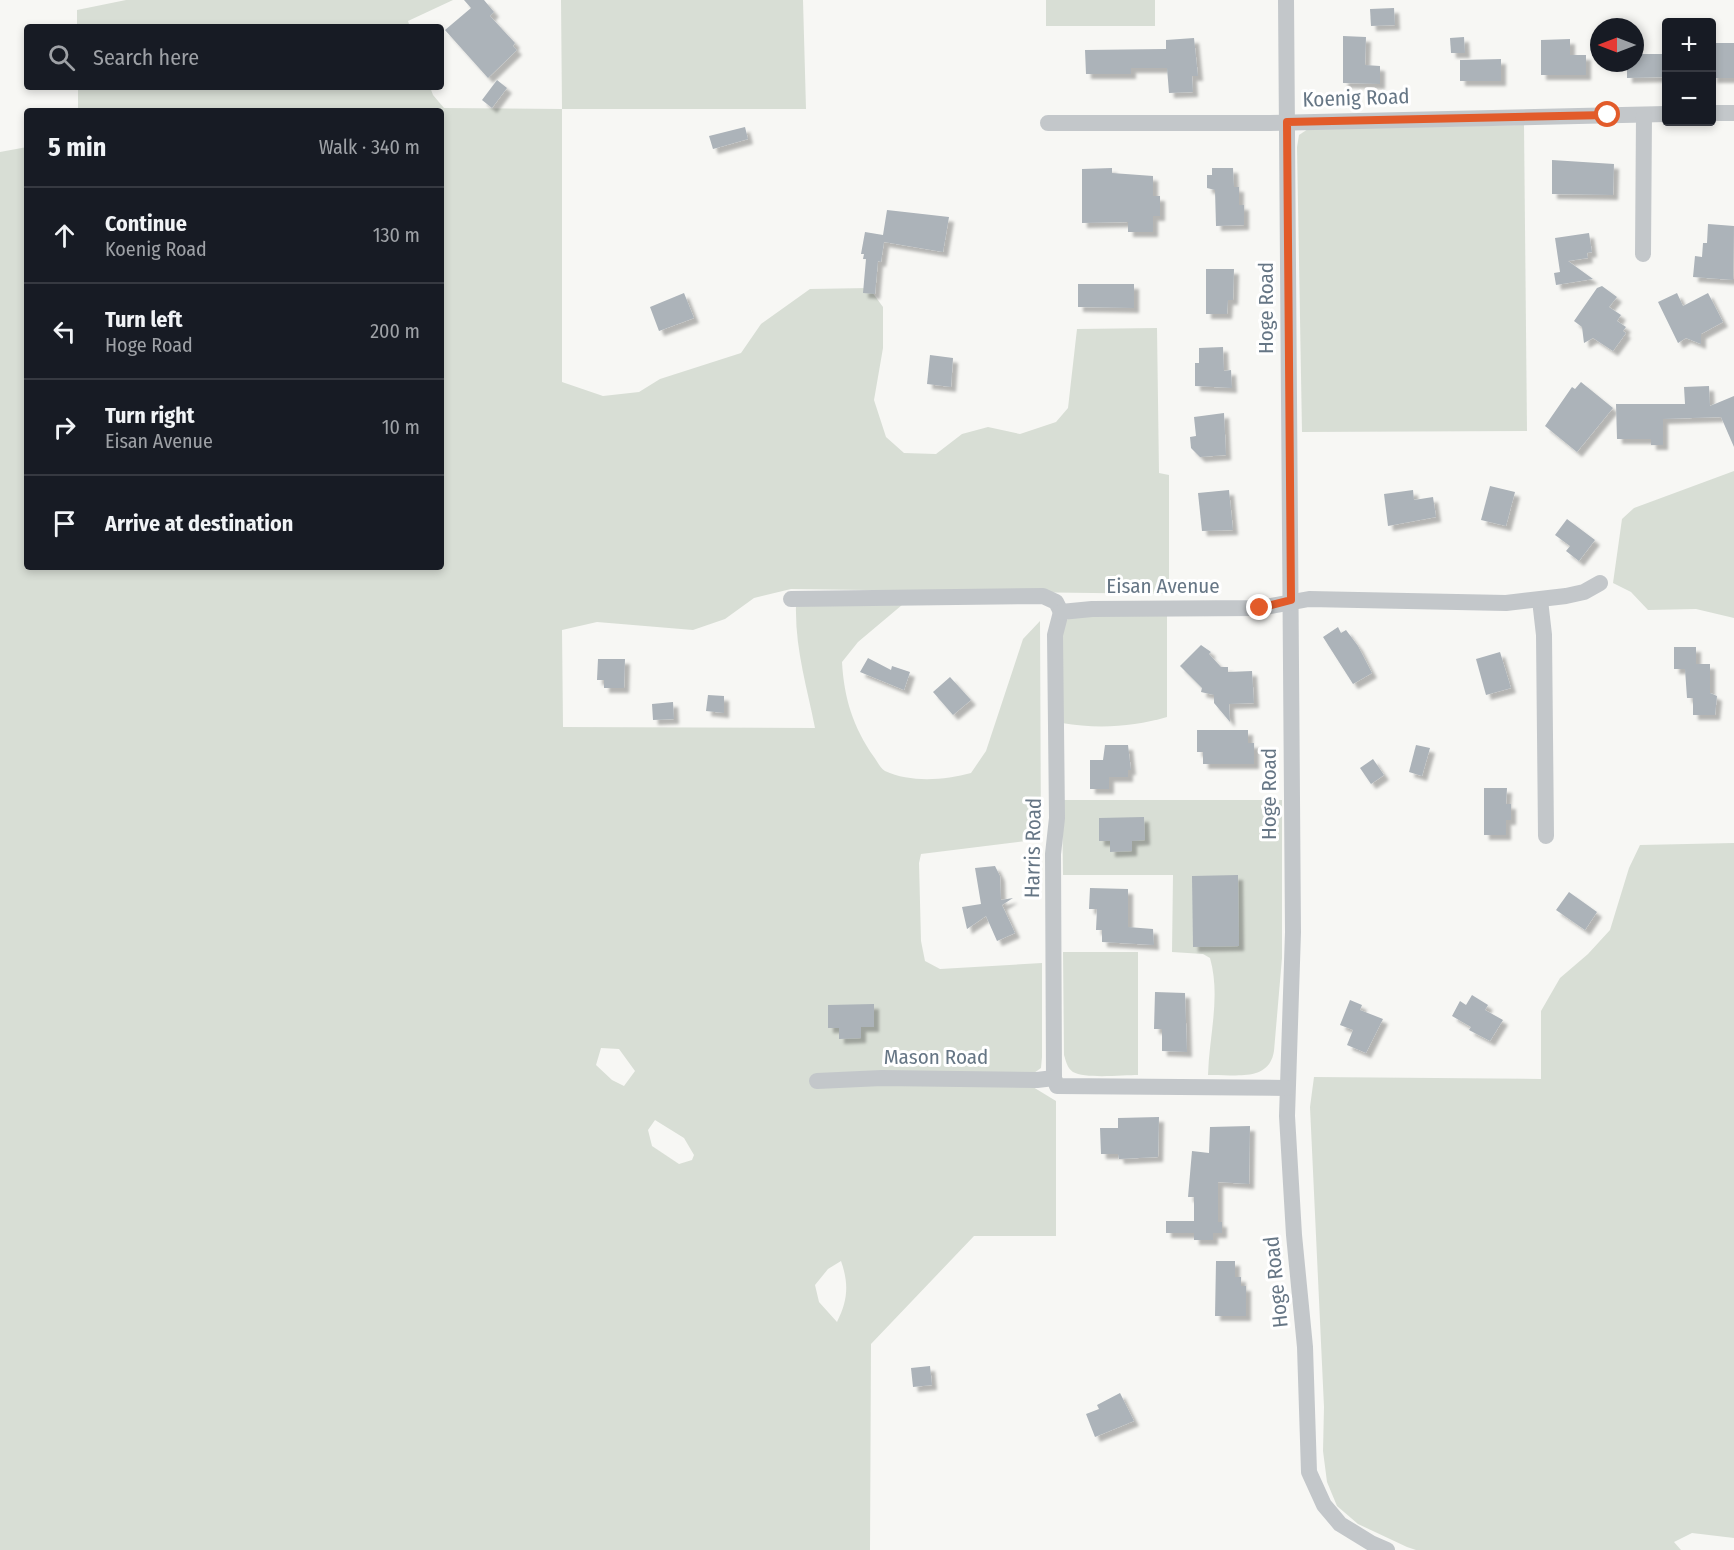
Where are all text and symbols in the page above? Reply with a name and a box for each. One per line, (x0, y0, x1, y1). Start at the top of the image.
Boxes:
north arrow (1590, 18, 1644, 72)
map controls (1662, 18, 1716, 126)
button: + (1662, 18, 1716, 72)
search box (24, 24, 444, 90)
icon: search (45, 41, 78, 74)
text: Search here (93, 44, 199, 71)
button: − (1662, 72, 1716, 126)
street label: Koenig Road (1302, 83, 1410, 113)
route start (1594, 101, 1620, 127)
text: 5 min (48, 132, 106, 163)
text: Walk · 340 m (319, 135, 420, 159)
text: Continue (105, 210, 187, 237)
icon: ahead (48, 219, 81, 252)
text: 130 m (373, 223, 420, 247)
text: Koenig Road (105, 237, 207, 261)
street label: Hoge Road (1253, 262, 1279, 354)
text: Turn left (105, 306, 183, 333)
icon: left (48, 315, 81, 348)
text: 200 m (370, 319, 420, 343)
text: Hoge Road (105, 333, 193, 357)
text: Turn right (105, 402, 194, 429)
icon: right (48, 411, 81, 444)
text: 10 m (382, 415, 420, 439)
text: Eisan Avenue (105, 429, 213, 453)
icon: arrive (48, 507, 81, 540)
text: Arrive at destination (105, 510, 293, 537)
street label: Eisan Avenue (1106, 573, 1220, 599)
route end (1246, 594, 1272, 620)
street label: Hoge Road (1256, 748, 1282, 840)
street label: Harris Road (1019, 798, 1047, 898)
street label: Mason Road (884, 1044, 988, 1070)
street label: Hoge Road (1258, 1235, 1294, 1329)

